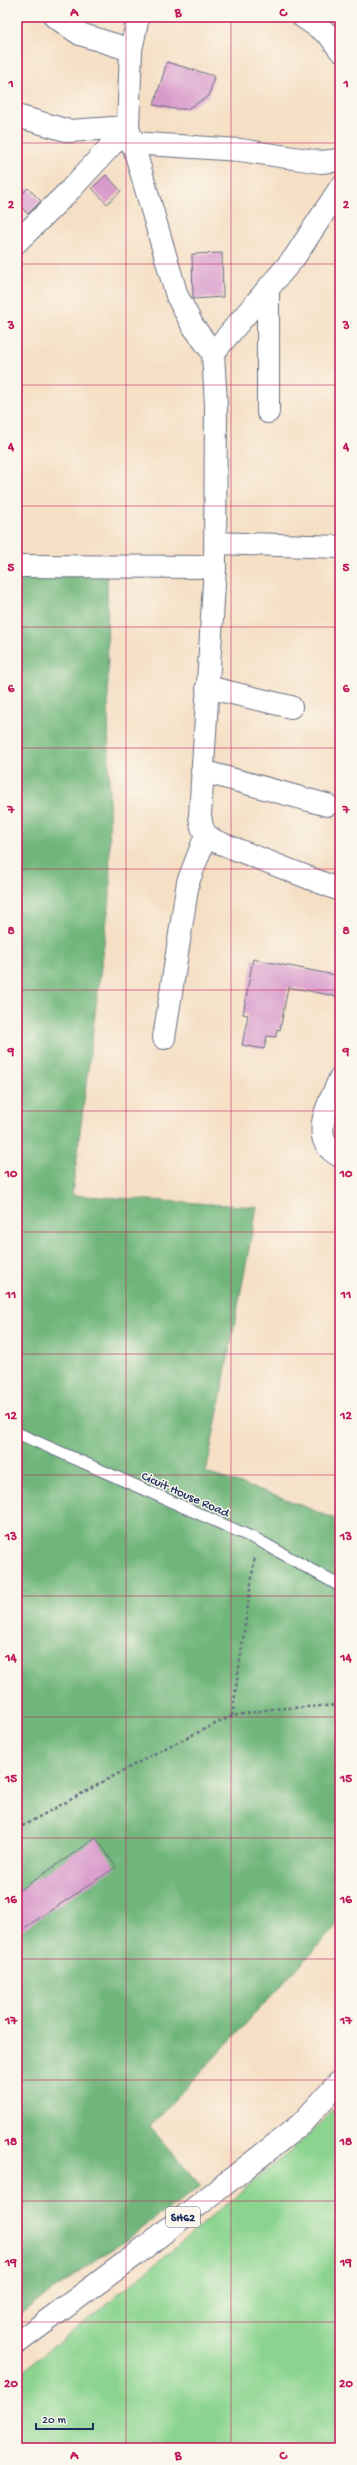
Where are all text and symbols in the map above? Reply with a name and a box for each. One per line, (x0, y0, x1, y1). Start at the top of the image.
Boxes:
text: A (69, 6, 79, 21)
text: B (174, 6, 183, 21)
text: C (278, 6, 288, 21)
text: 1 (7, 77, 14, 92)
text: 1 (342, 77, 349, 92)
text: 2 (8, 198, 15, 213)
text: 2 (343, 198, 350, 213)
text: 3 (7, 319, 15, 334)
text: 3 (342, 319, 350, 334)
text: 4 (7, 440, 15, 455)
text: 4 (342, 440, 350, 455)
text: 5 (8, 561, 15, 576)
text: 5 (343, 561, 350, 576)
text: 6 (8, 682, 15, 697)
text: 6 (343, 682, 350, 697)
text: 7 (7, 803, 16, 818)
text: 7 (342, 803, 351, 818)
text: 8 (7, 924, 15, 939)
text: 8 (342, 924, 350, 939)
text: 9 (7, 1045, 15, 1060)
text: 9 (342, 1045, 350, 1060)
text: 10 (4, 1167, 18, 1182)
text: 10 (339, 1167, 353, 1182)
text: 11 (5, 1288, 16, 1303)
text: 11 (340, 1288, 351, 1303)
text: 12 (4, 1409, 17, 1424)
text: 12 (339, 1409, 352, 1424)
street label: Cicuit House Road (139, 1469, 233, 1522)
text: 13 (4, 1530, 17, 1545)
text: 13 (339, 1530, 352, 1545)
text: 14 (4, 1651, 18, 1666)
text: 14 (339, 1651, 353, 1666)
text: 15 (4, 1772, 17, 1787)
text: 15 (339, 1772, 352, 1787)
text: 16 (4, 1893, 17, 1908)
text: 16 (339, 1893, 352, 1908)
text: 17 (4, 2014, 18, 2029)
text: 17 (339, 2014, 353, 2029)
text: 18 (4, 2135, 17, 2150)
text: 18 (339, 2135, 352, 2150)
road number: SH62 (166, 2207, 200, 2227)
text: 19 (4, 2256, 17, 2271)
text: 19 (339, 2256, 352, 2271)
text: 20 (4, 2377, 18, 2392)
text: 20 (339, 2377, 353, 2392)
scale bar (36, 2405, 93, 2431)
text: 20 m (42, 2414, 67, 2428)
text: A (69, 2449, 79, 2464)
text: B (174, 2449, 183, 2464)
text: C (278, 2449, 288, 2464)

